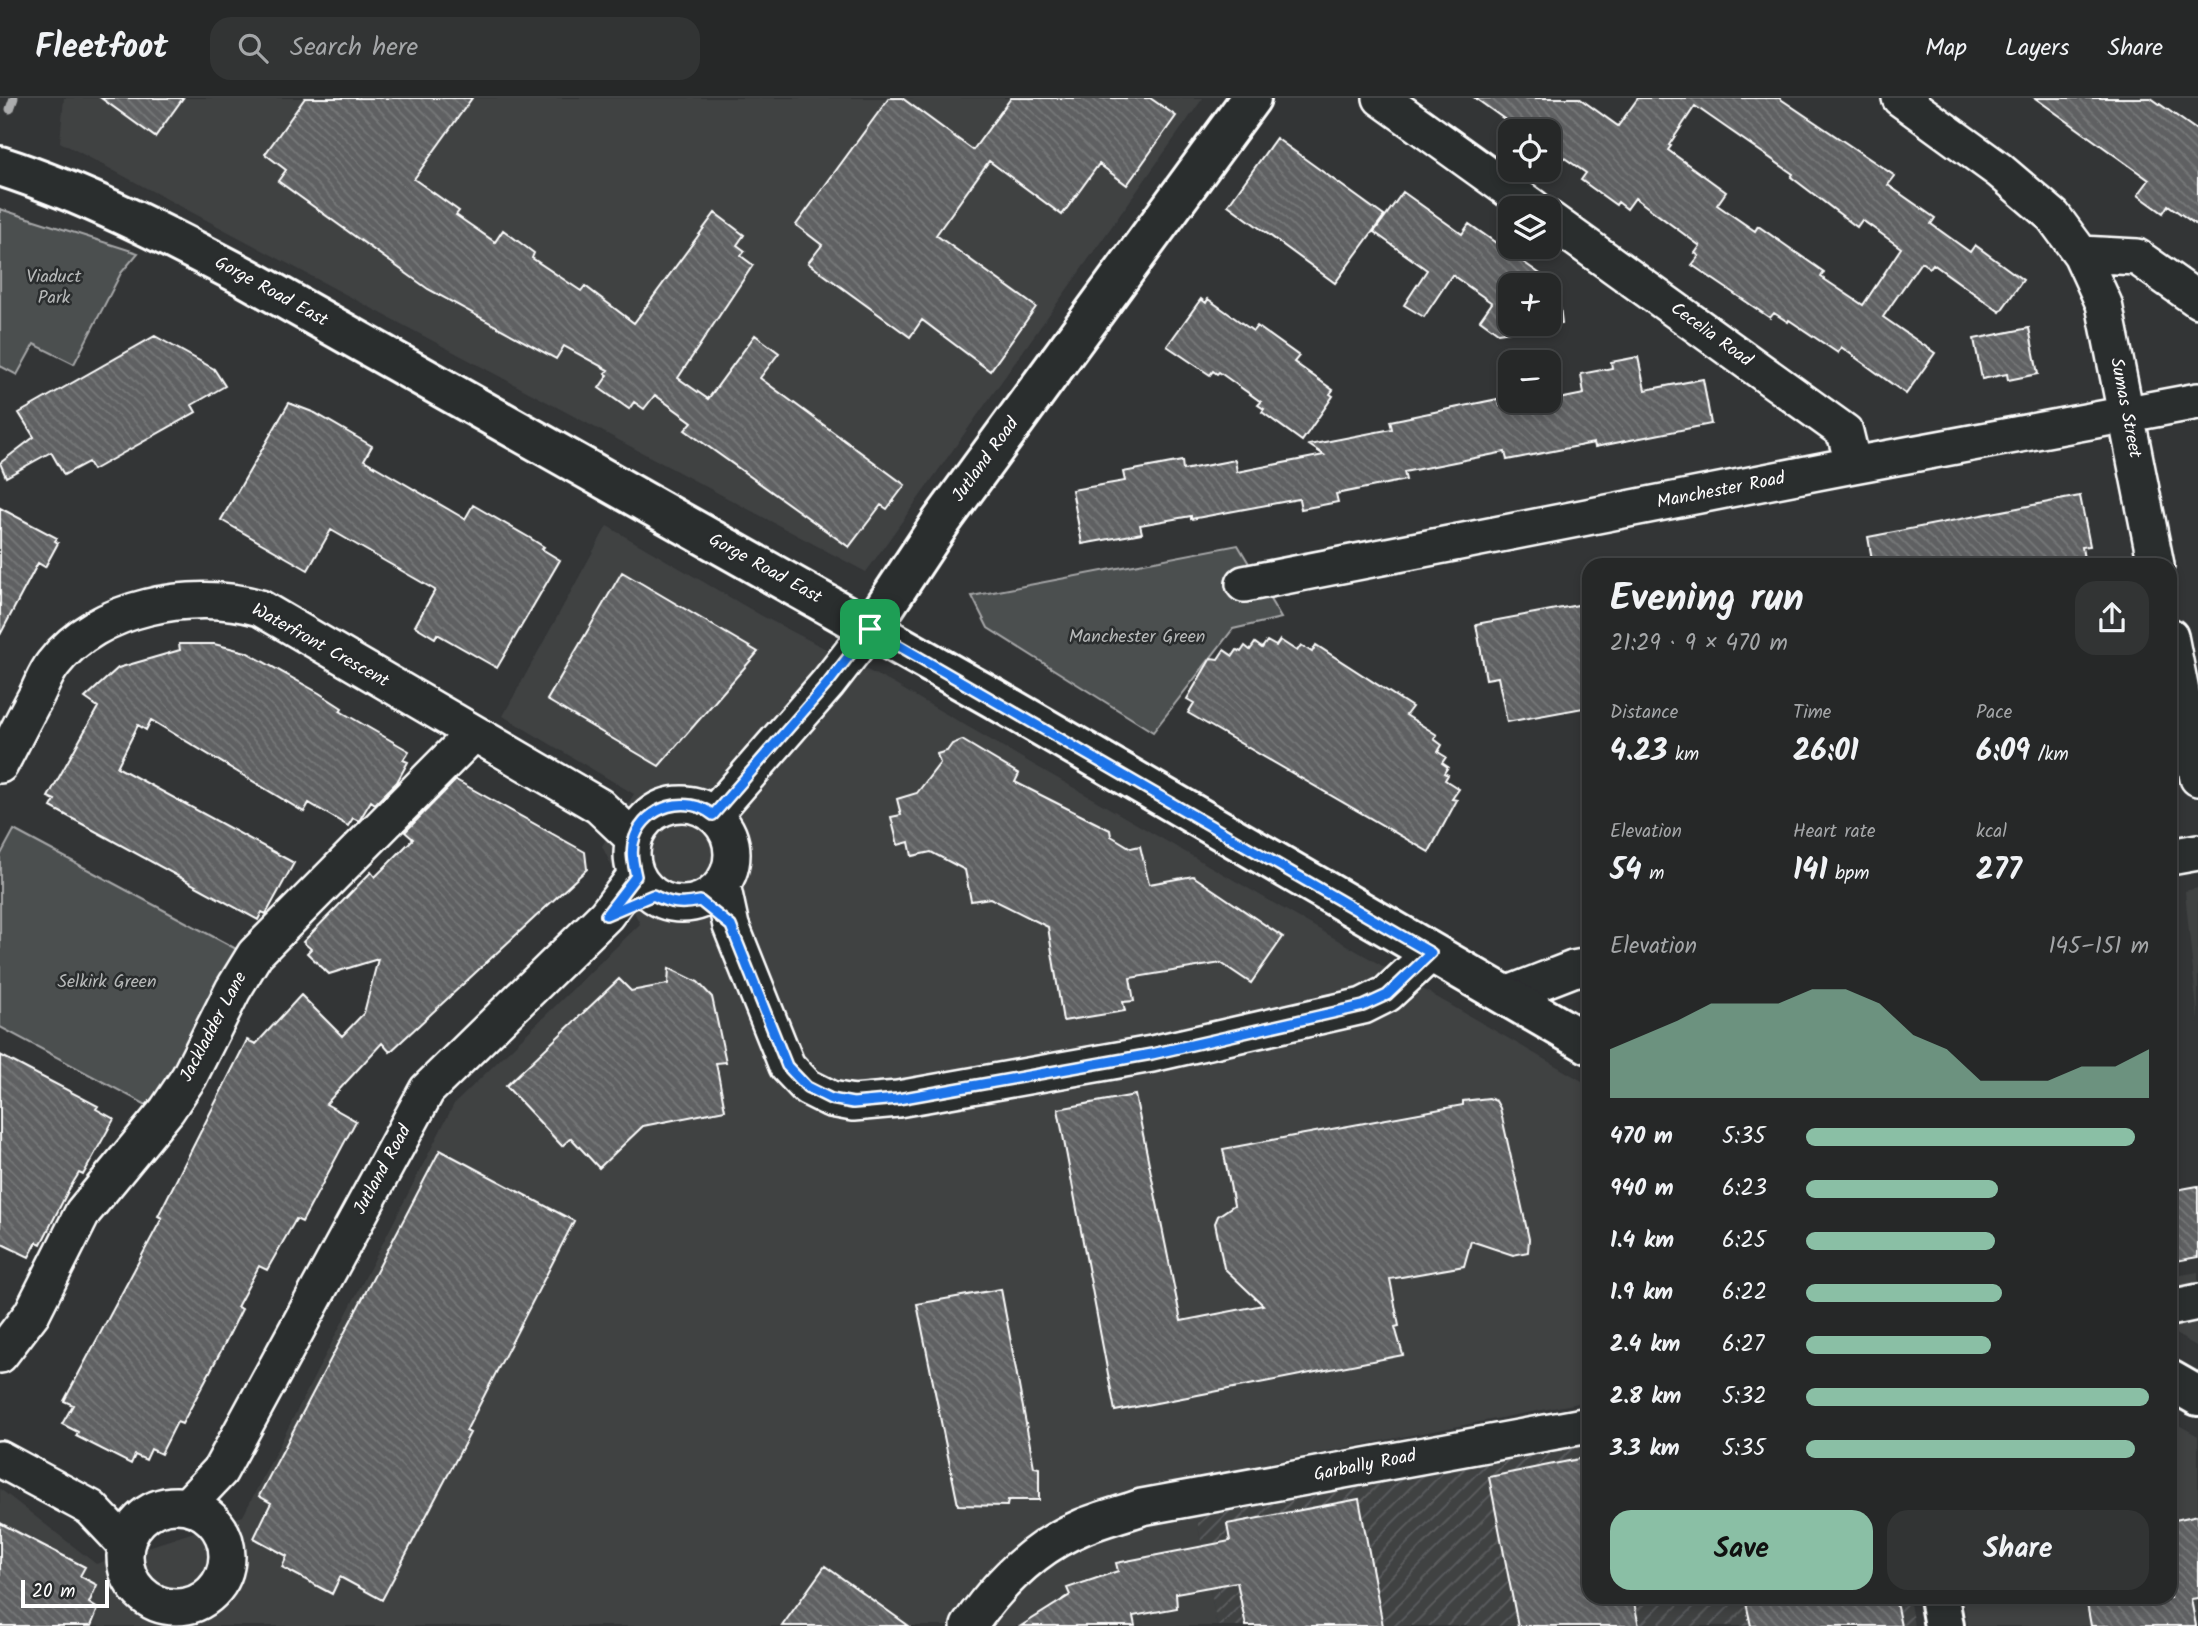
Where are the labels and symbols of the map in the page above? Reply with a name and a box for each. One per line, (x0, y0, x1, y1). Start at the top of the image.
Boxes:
street label: Gorge Road East (209, 249, 334, 336)
park label: Viaduct Park (27, 263, 82, 313)
street label: Cecelia Road (1664, 295, 1759, 375)
street label: Sumas Street (2101, 355, 2149, 462)
street label: Jutland Road (945, 411, 1027, 508)
street label: Manchester Road (1654, 464, 1789, 518)
street label: Gorge Road East (703, 526, 828, 613)
street label: Waterfront Crescent (246, 596, 395, 696)
pin (840, 599, 900, 659)
park label: Manchester Green (1069, 623, 1205, 652)
street label: Jackladder Lane (173, 967, 255, 1087)
park label: Selkirk Green (57, 968, 157, 997)
street label: Jutland Road (346, 1119, 420, 1220)
street label: Garbally Road (1311, 1442, 1420, 1490)
scale bar (21, 1577, 108, 1609)

